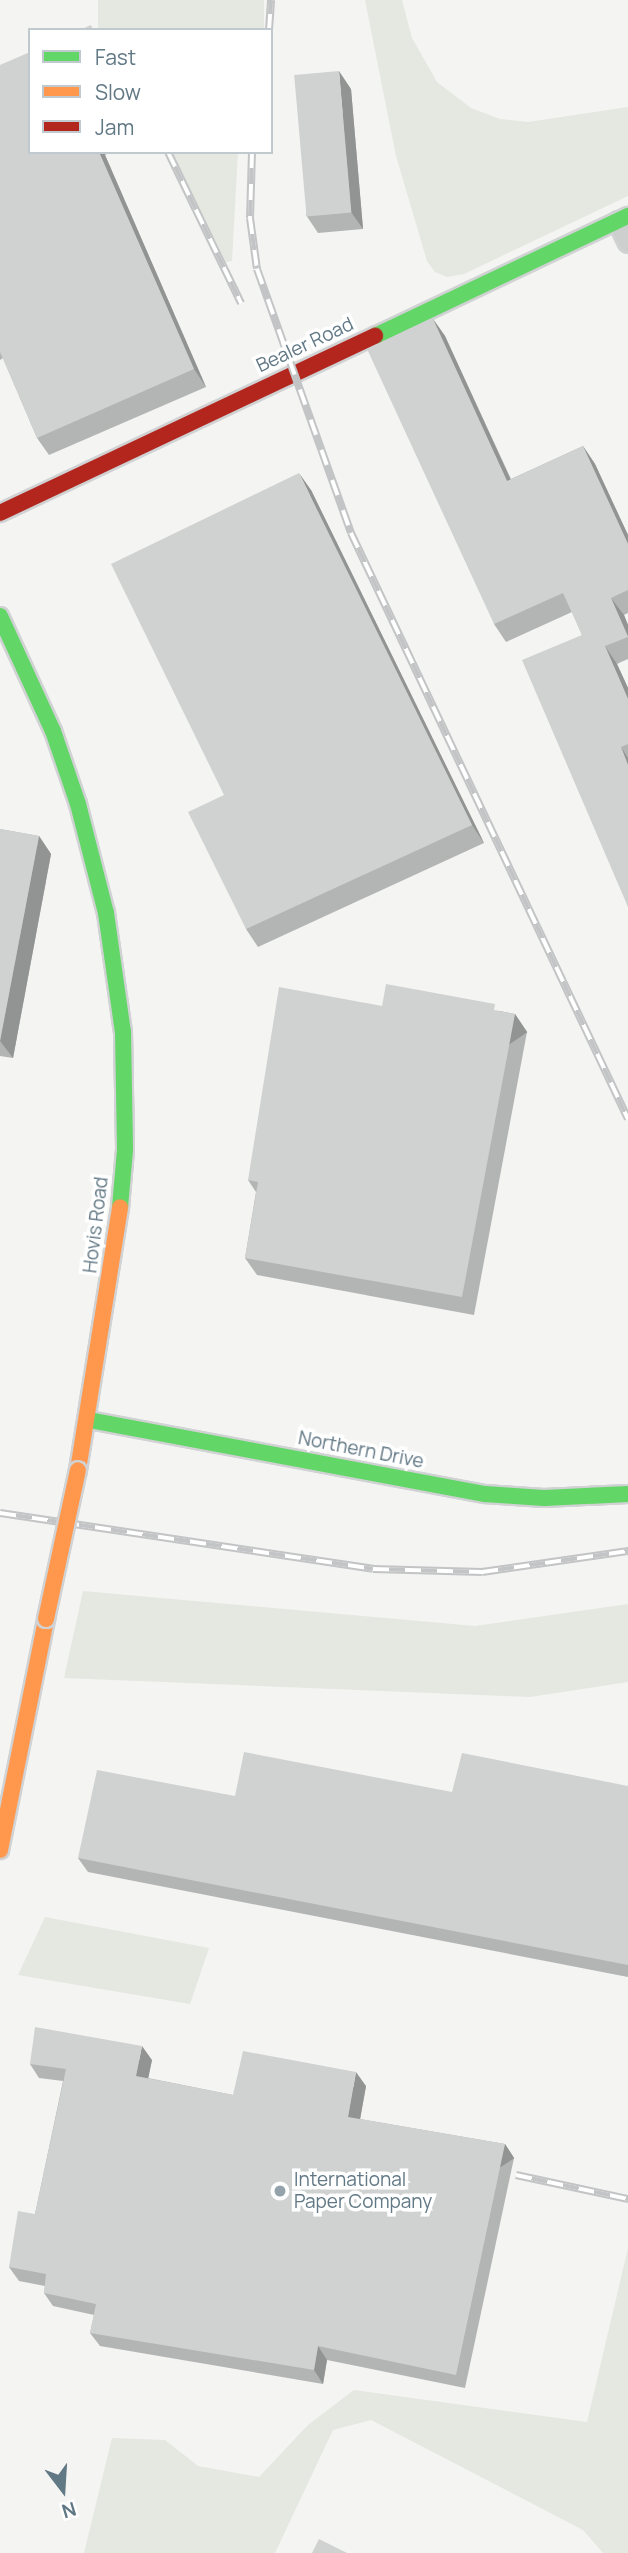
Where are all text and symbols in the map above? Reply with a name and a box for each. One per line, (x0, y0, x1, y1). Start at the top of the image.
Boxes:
legend (28, 28, 273, 154)
text: Fast (95, 43, 136, 71)
text: Slow (95, 78, 141, 106)
text: Jam (95, 113, 134, 141)
street label: Bealer Road (253, 313, 357, 377)
street label: Hovis Road (79, 1176, 113, 1274)
street label: Northern Drive (296, 1427, 426, 1473)
place label: International Paper Company (294, 2169, 432, 2213)
marker: International Paper Company (272, 2183, 288, 2199)
north arrow (28, 2455, 98, 2525)
text: N (59, 2496, 79, 2525)

